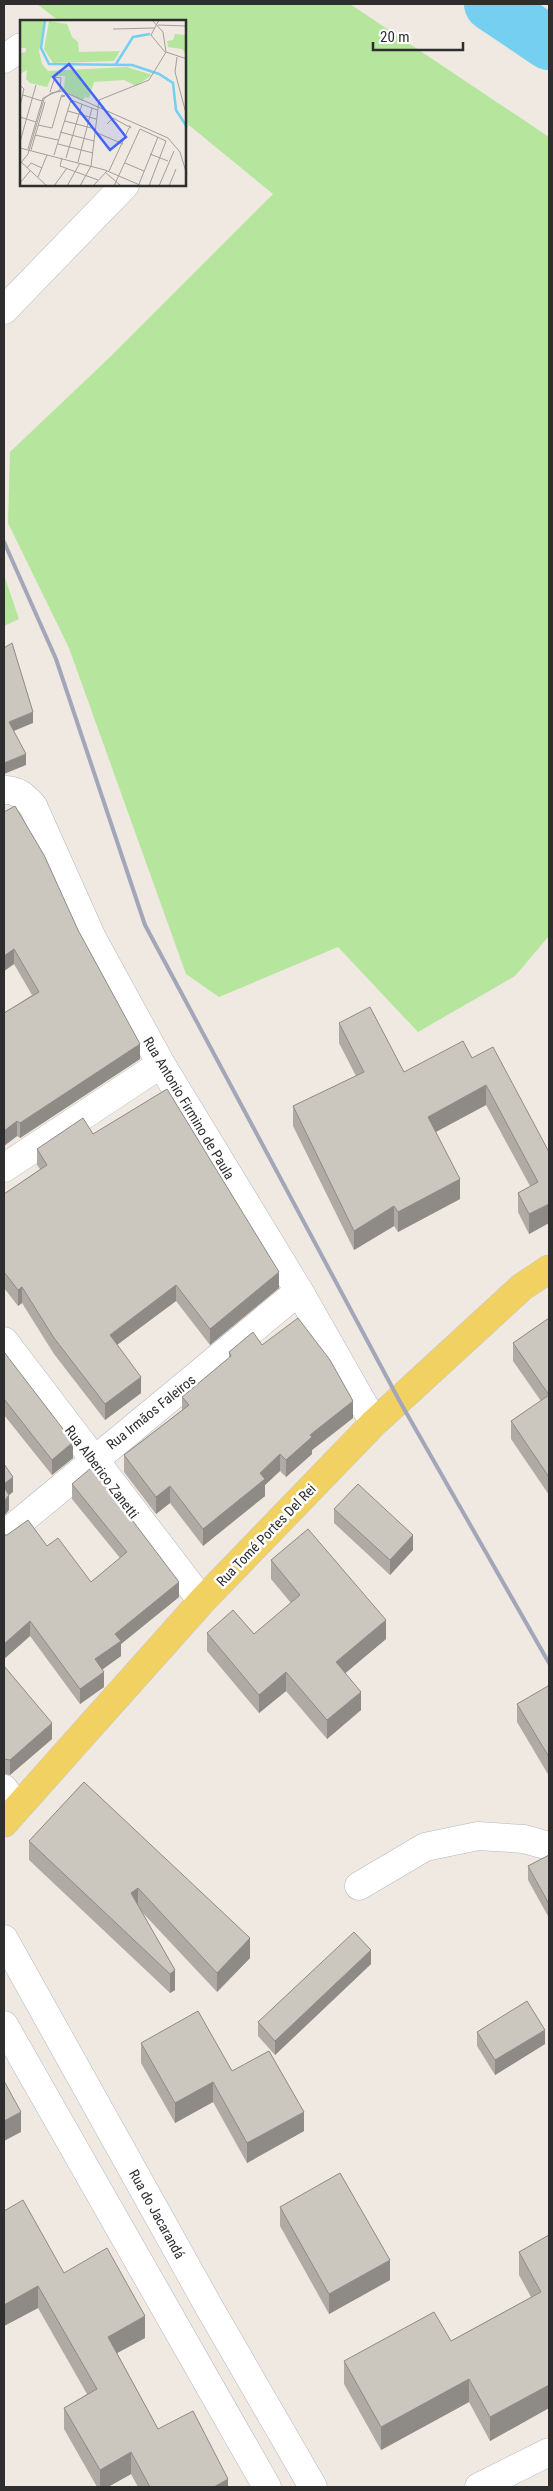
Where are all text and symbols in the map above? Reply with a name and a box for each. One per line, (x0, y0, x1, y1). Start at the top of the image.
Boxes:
inset map (20, 20, 186, 186)
scale bar (373, 20, 463, 52)
text: 20 m (380, 28, 410, 46)
street label: Rua Antonio Firmino de Paula (140, 1034, 238, 1182)
street label: Rua Irmãos Faleiros (103, 1371, 199, 1453)
street label: Rua Alberico Zanetti (62, 1422, 142, 1522)
street label: Rua Tomé Portes Del Rei (213, 1481, 319, 1589)
street label: Rua do Jacarandá (126, 2167, 188, 2261)

